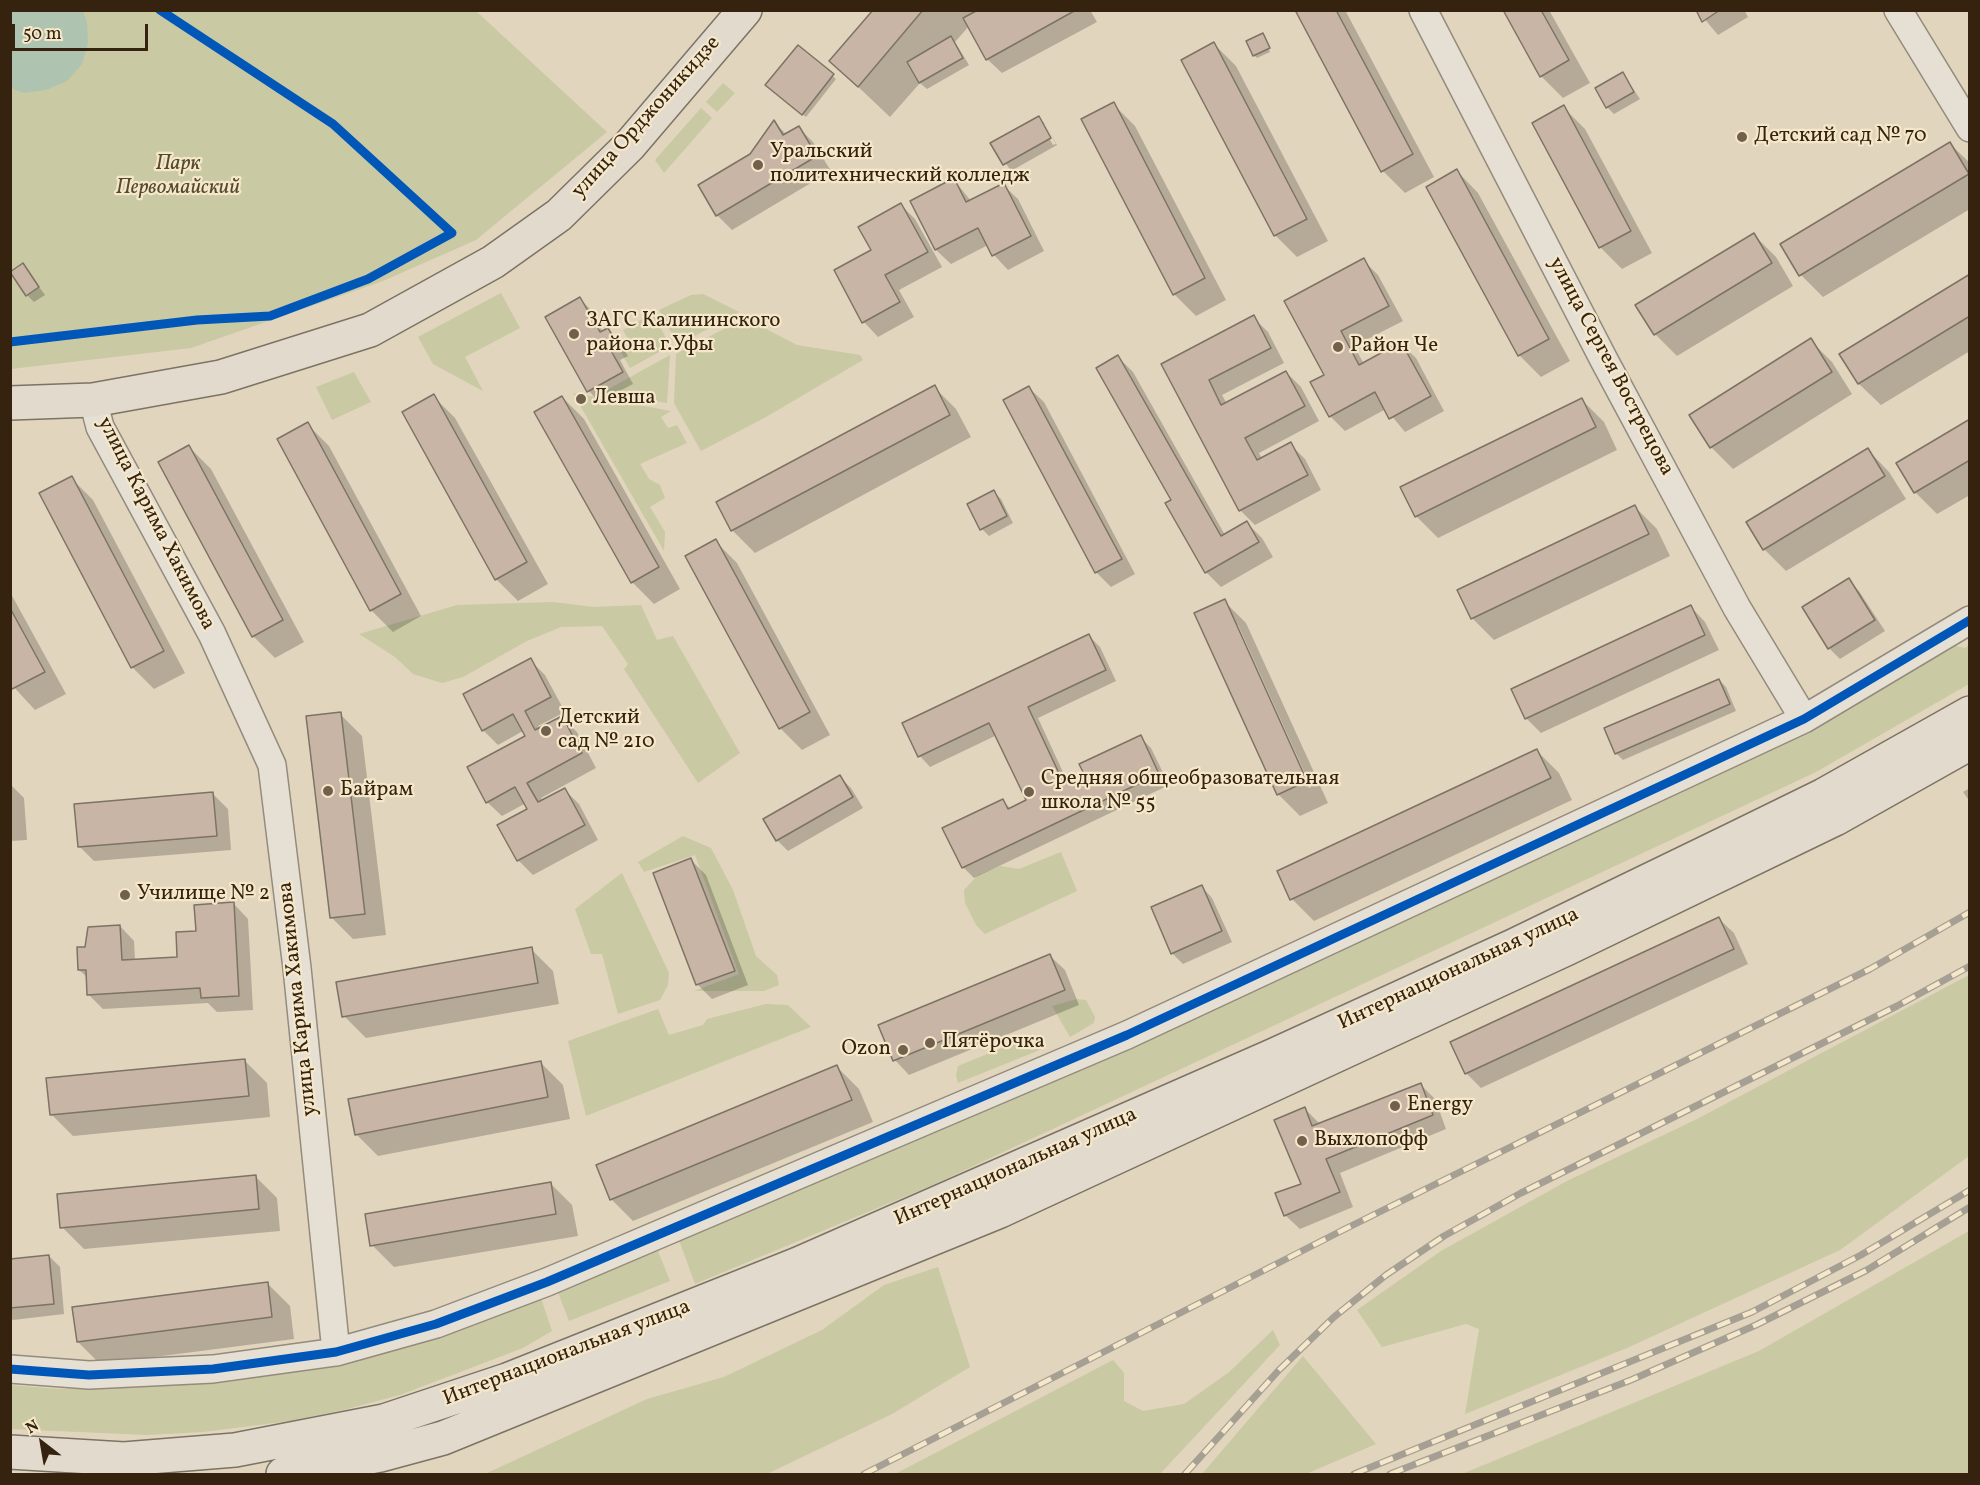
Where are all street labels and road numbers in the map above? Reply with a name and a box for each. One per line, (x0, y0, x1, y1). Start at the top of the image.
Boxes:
street label: улица Орджоникидзе (567, 32, 727, 204)
street label: улица Сергея Вострецова (1542, 253, 1678, 481)
street label: улица Карима Хакимова (90, 413, 220, 635)
street label: улица Карима Хакимова (274, 880, 324, 1118)
street label: Интернациональная улица (1335, 903, 1583, 1037)
street label: Интернациональная улица (891, 1103, 1141, 1233)
street label: Интернациональная улица (440, 1295, 694, 1413)

